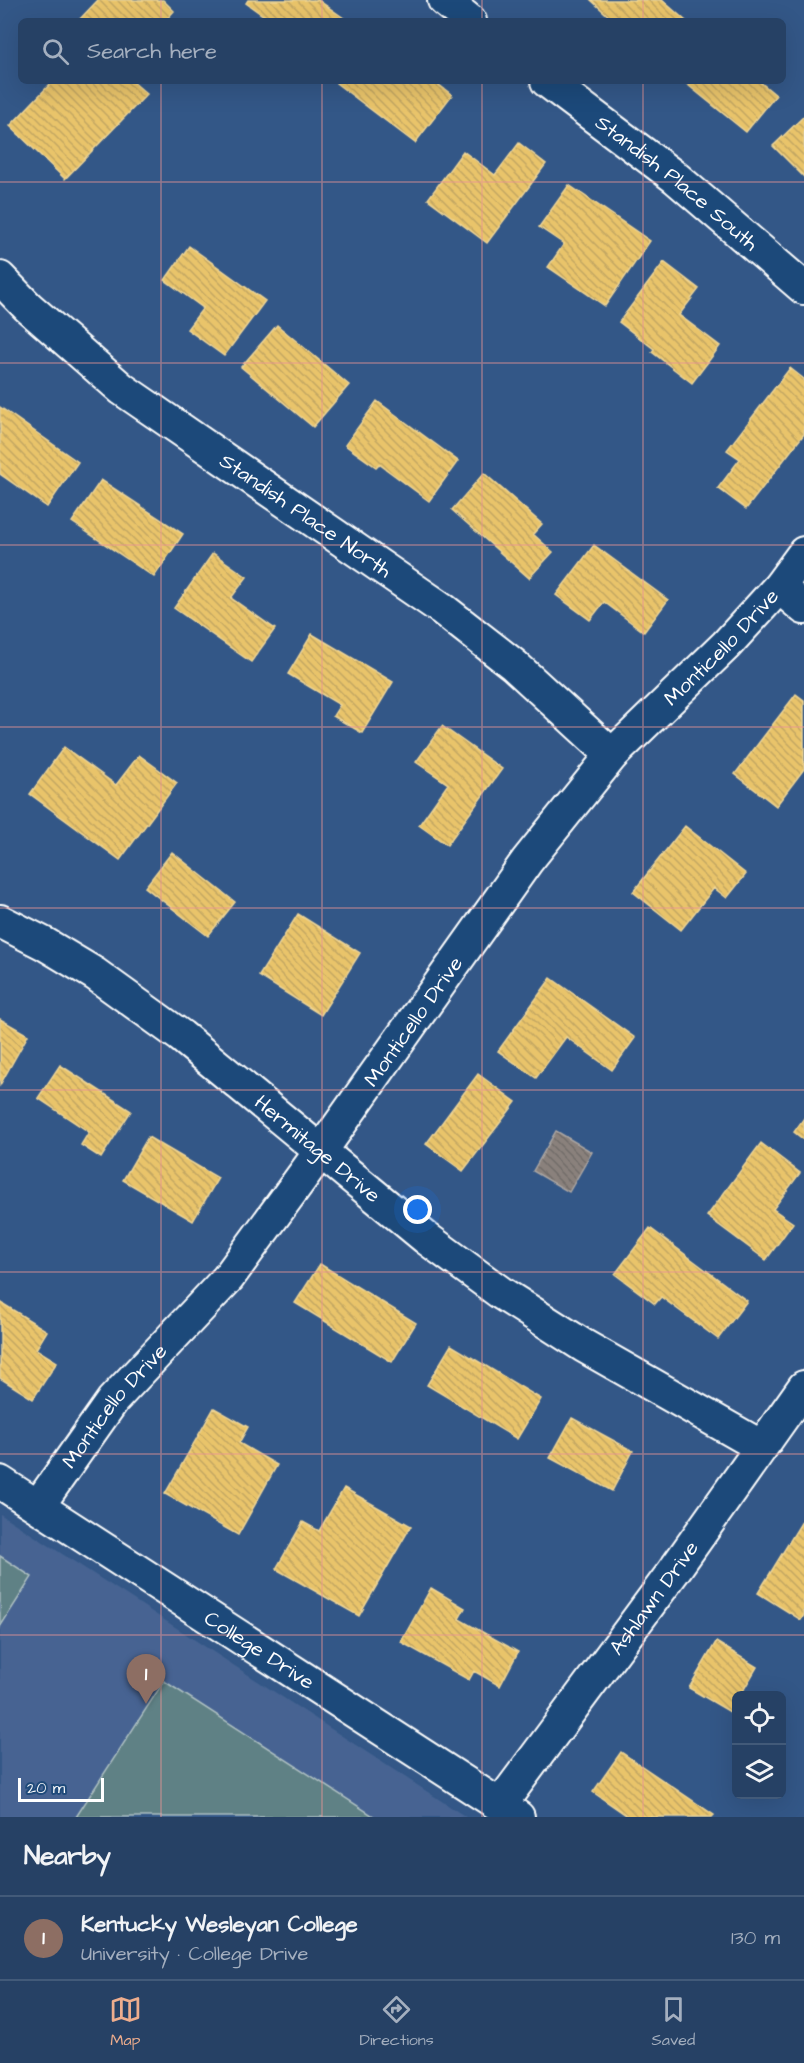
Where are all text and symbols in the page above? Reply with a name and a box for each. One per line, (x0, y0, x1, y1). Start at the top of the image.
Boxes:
search box (18, 18, 786, 84)
icon: search (39, 35, 72, 68)
text: Search here (87, 36, 217, 67)
street label: Standish Place South (589, 108, 765, 258)
street label: Standish Place North (214, 446, 398, 585)
street label: Monticello Drive (657, 582, 785, 712)
street label: Monticello Drive (357, 950, 469, 1092)
street label: Hermitage Drive (248, 1088, 387, 1209)
your location (403, 1195, 432, 1224)
street label: Monticello Drive (55, 1337, 174, 1474)
street label: Ashlawn Drive (602, 1535, 705, 1661)
street label: College Drive (199, 1603, 320, 1696)
pin: 1 (126, 1654, 166, 1704)
map controls (732, 1691, 786, 1799)
button: locate (732, 1691, 786, 1745)
button: layers (732, 1745, 786, 1799)
scale bar (18, 1775, 104, 1802)
text: 20 m (27, 1777, 65, 1799)
text: Nearby (24, 1838, 111, 1874)
text: Kentucky Wesleyan College (81, 1909, 358, 1940)
text: 1 (42, 1924, 45, 1952)
text: 130 m (731, 1924, 780, 1952)
text: University · College Drive (81, 1940, 308, 1968)
tab: Map (109, 1993, 142, 2051)
tab: Directions (360, 1993, 434, 2051)
tab: Saved (652, 1993, 695, 2051)

